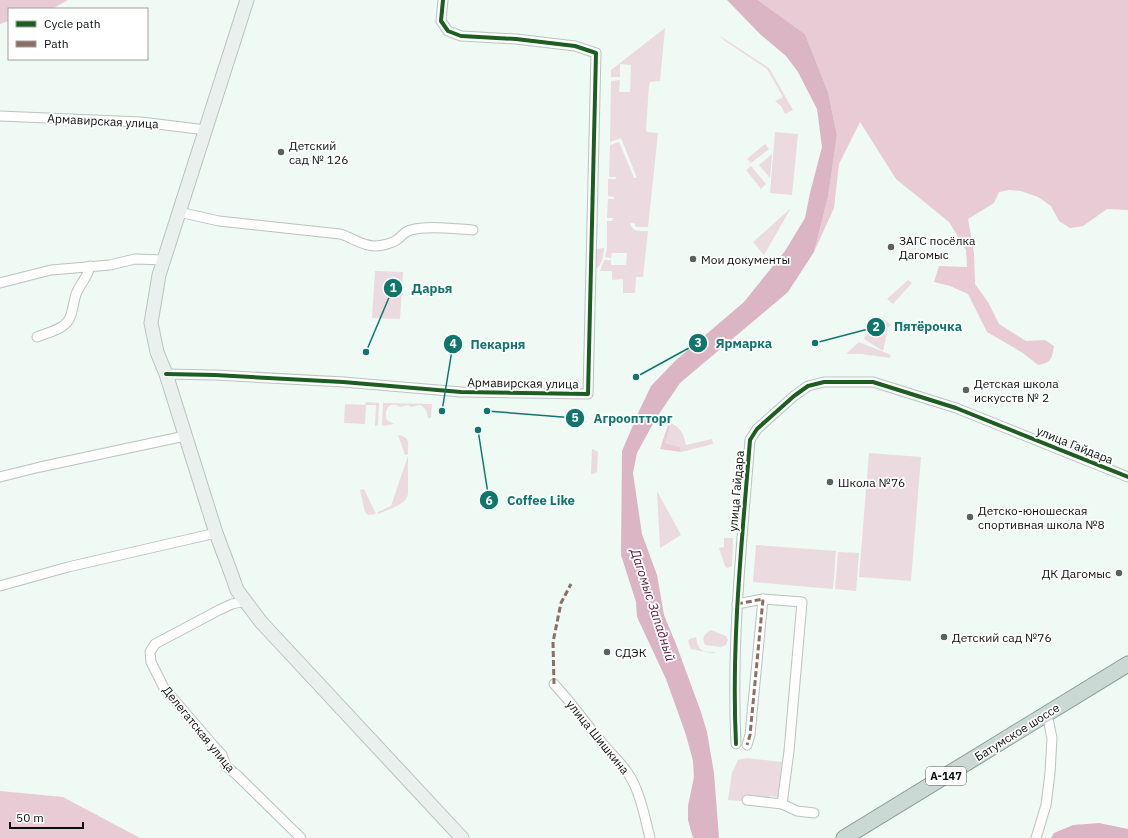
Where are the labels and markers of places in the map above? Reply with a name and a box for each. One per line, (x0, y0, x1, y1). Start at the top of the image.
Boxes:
place label: Детский сад № 126 (289, 138, 348, 167)
marker: Детский сад № 126 (276, 147, 286, 157)
place label: ЗАГС посёлка Дагомыс (899, 233, 976, 262)
marker: ЗАГС посёлка Дагомыс (886, 242, 896, 252)
place label: Мои документы (701, 252, 790, 267)
marker: Мои документы (688, 254, 698, 264)
callout: Дарья (383, 276, 460, 301)
callout: Пятёрочка (866, 314, 970, 339)
callout: Ярмарка (688, 330, 780, 355)
callout: Пекарня (443, 332, 534, 357)
place label: Детская школа искусств № 2 (974, 376, 1059, 405)
marker: Детская школа искусств № 2 (961, 385, 971, 395)
callout: Агрооптторг (565, 406, 680, 431)
place label: Школа №76 (838, 475, 905, 490)
marker: Школа №76 (825, 477, 835, 487)
callout: Coffee Like (479, 488, 583, 513)
place label: Детско-юношеская спортивная школа №8 (978, 503, 1105, 532)
marker: Детско-юношеская спортивная школа №8 (965, 512, 975, 522)
place label: ДК Дагомыс (1042, 566, 1111, 581)
marker: ДК Дагомыс (1114, 568, 1124, 578)
place label: Детский сад №76 (952, 630, 1052, 645)
marker: Детский сад №76 (939, 632, 949, 642)
place label: СДЭК (615, 645, 647, 660)
marker: СДЭК (602, 647, 612, 657)

